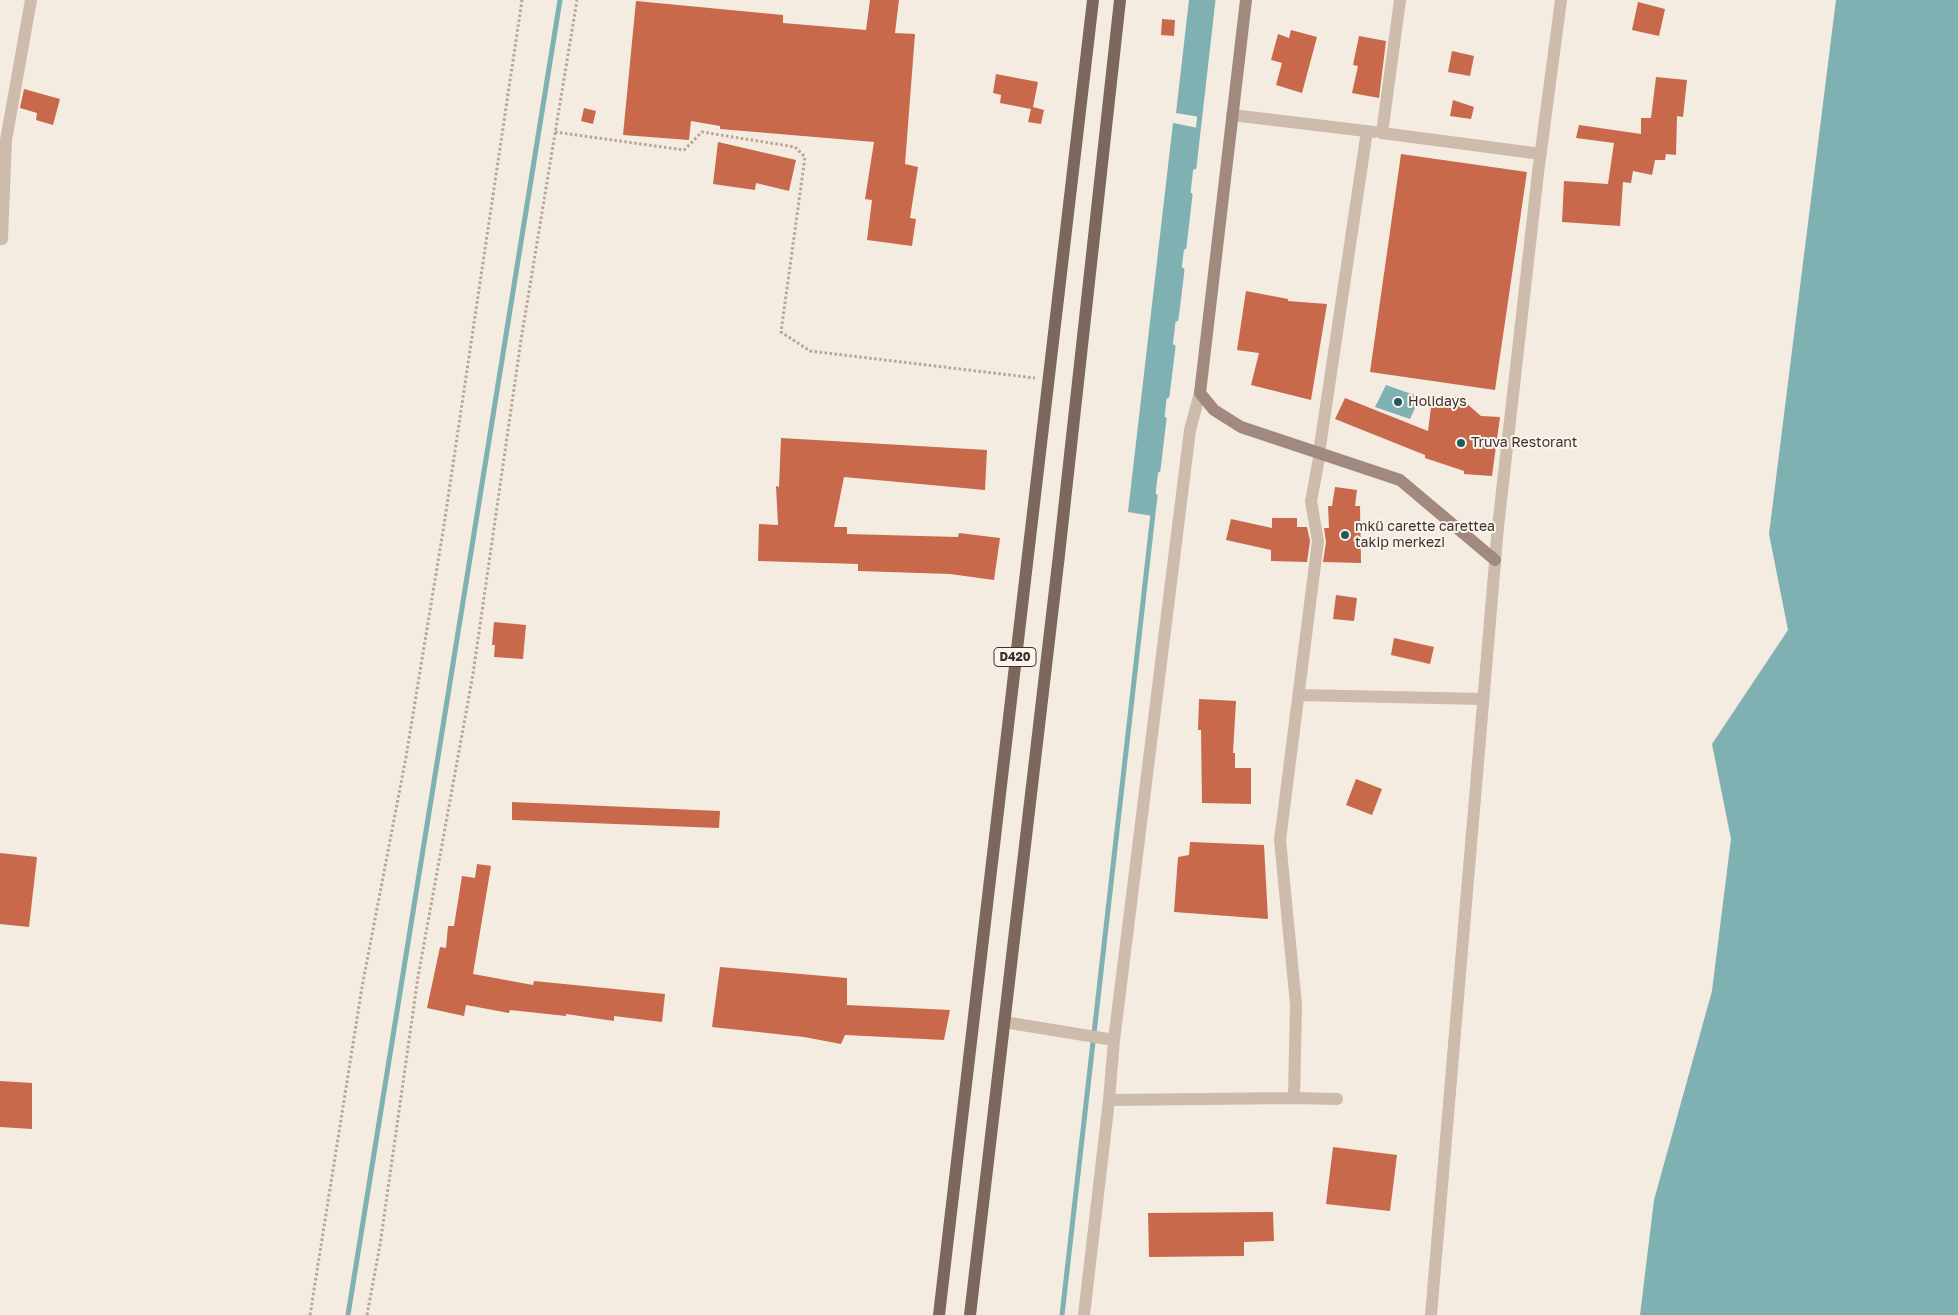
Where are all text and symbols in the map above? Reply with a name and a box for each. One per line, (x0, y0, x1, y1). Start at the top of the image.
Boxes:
place label: Holidays (1408, 394, 1467, 410)
marker: Holidays (1392, 396, 1404, 408)
place label: Truva Restorant (1471, 435, 1577, 451)
marker: Truva Restorant (1455, 437, 1467, 449)
place label: mkü carette carettea takip merkezi (1355, 519, 1495, 552)
marker: mkü carette carettea takip merkezi (1339, 529, 1351, 541)
road number: D420 (994, 648, 1036, 666)

